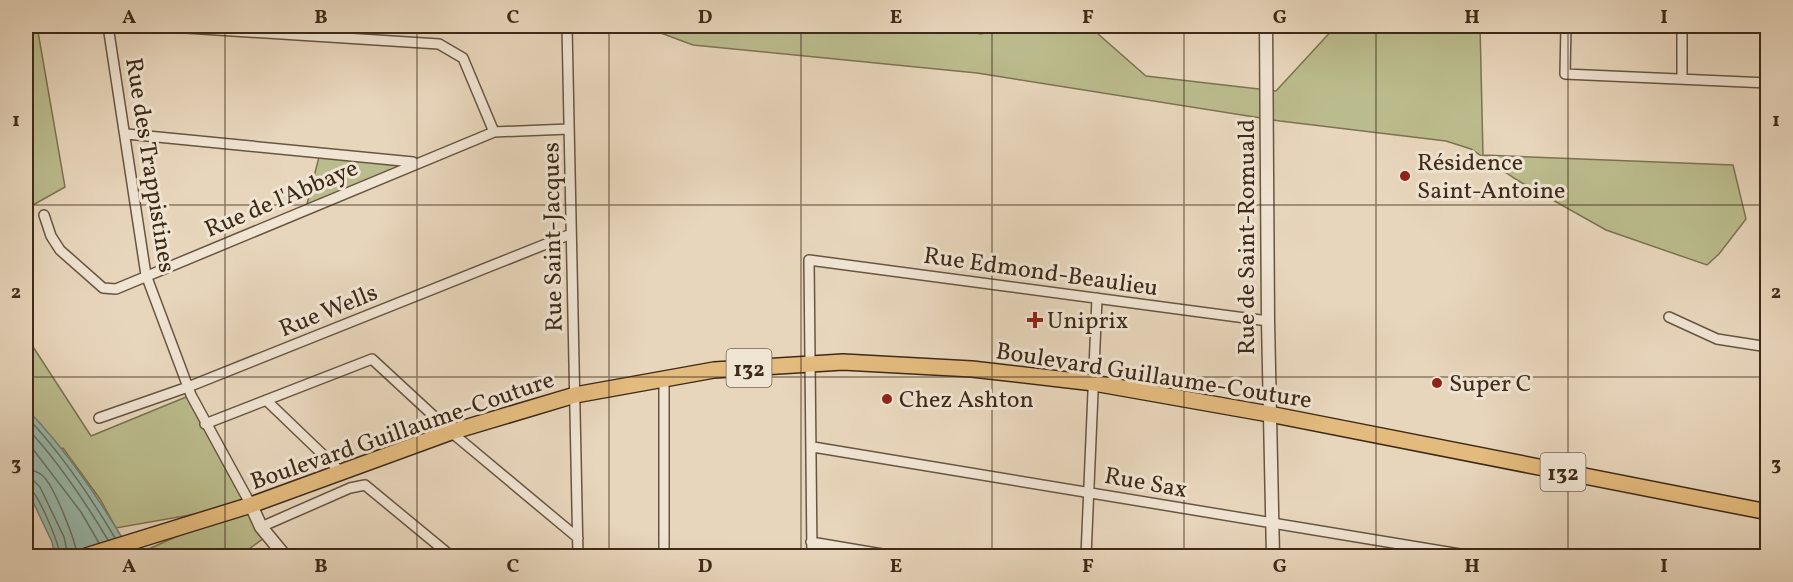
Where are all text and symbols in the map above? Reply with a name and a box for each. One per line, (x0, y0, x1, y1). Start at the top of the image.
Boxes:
text: A (122, 4, 136, 32)
text: B (314, 4, 328, 32)
text: C (507, 4, 520, 32)
text: D (698, 4, 712, 32)
text: E (890, 4, 902, 32)
text: F (1082, 4, 1094, 32)
text: G (1273, 4, 1287, 32)
text: H (1464, 4, 1480, 32)
text: I (1660, 4, 1668, 32)
street label: Rue des Trappistines (115, 55, 183, 275)
text: 1 (12, 107, 20, 135)
text: 1 (1772, 107, 1780, 135)
street label: Rue de Saint-Romuald (1231, 119, 1265, 355)
street label: Rue Saint-Jacques (535, 142, 573, 332)
place label: Résidence Saint-Antoine (1417, 147, 1565, 209)
street label: Rue de l'Abbaye (200, 152, 364, 247)
marker: Résidence Saint-Antoine (1398, 169, 1412, 183)
street label: Rue Edmond-Beaulieu (921, 240, 1160, 306)
street label: Rue Wells (274, 277, 383, 347)
text: 2 (11, 279, 21, 307)
text: 2 (1771, 279, 1781, 307)
place label: Uniprix (1047, 305, 1128, 339)
marker: Uniprix (1028, 313, 1042, 327)
street label: Boulevard Guillaume-Couture (993, 335, 1314, 419)
road number: 132 (726, 349, 771, 387)
street label: Boulevard Guillaume-Couture (246, 364, 559, 500)
place label: Super C (1449, 368, 1531, 402)
marker: Super C (1430, 376, 1444, 390)
place label: Chez Ashton (899, 384, 1034, 418)
marker: Chez Ashton (880, 392, 894, 406)
text: 3 (11, 451, 21, 479)
text: 3 (1771, 451, 1781, 479)
road number: 132 (1540, 453, 1586, 491)
street label: Rue Sax (1102, 460, 1190, 508)
text: A (122, 553, 136, 581)
text: B (314, 553, 328, 581)
text: C (507, 553, 520, 581)
text: D (698, 553, 712, 581)
text: E (890, 553, 902, 581)
text: F (1082, 553, 1094, 581)
text: G (1273, 553, 1287, 581)
text: H (1464, 553, 1480, 581)
text: I (1660, 553, 1668, 581)

